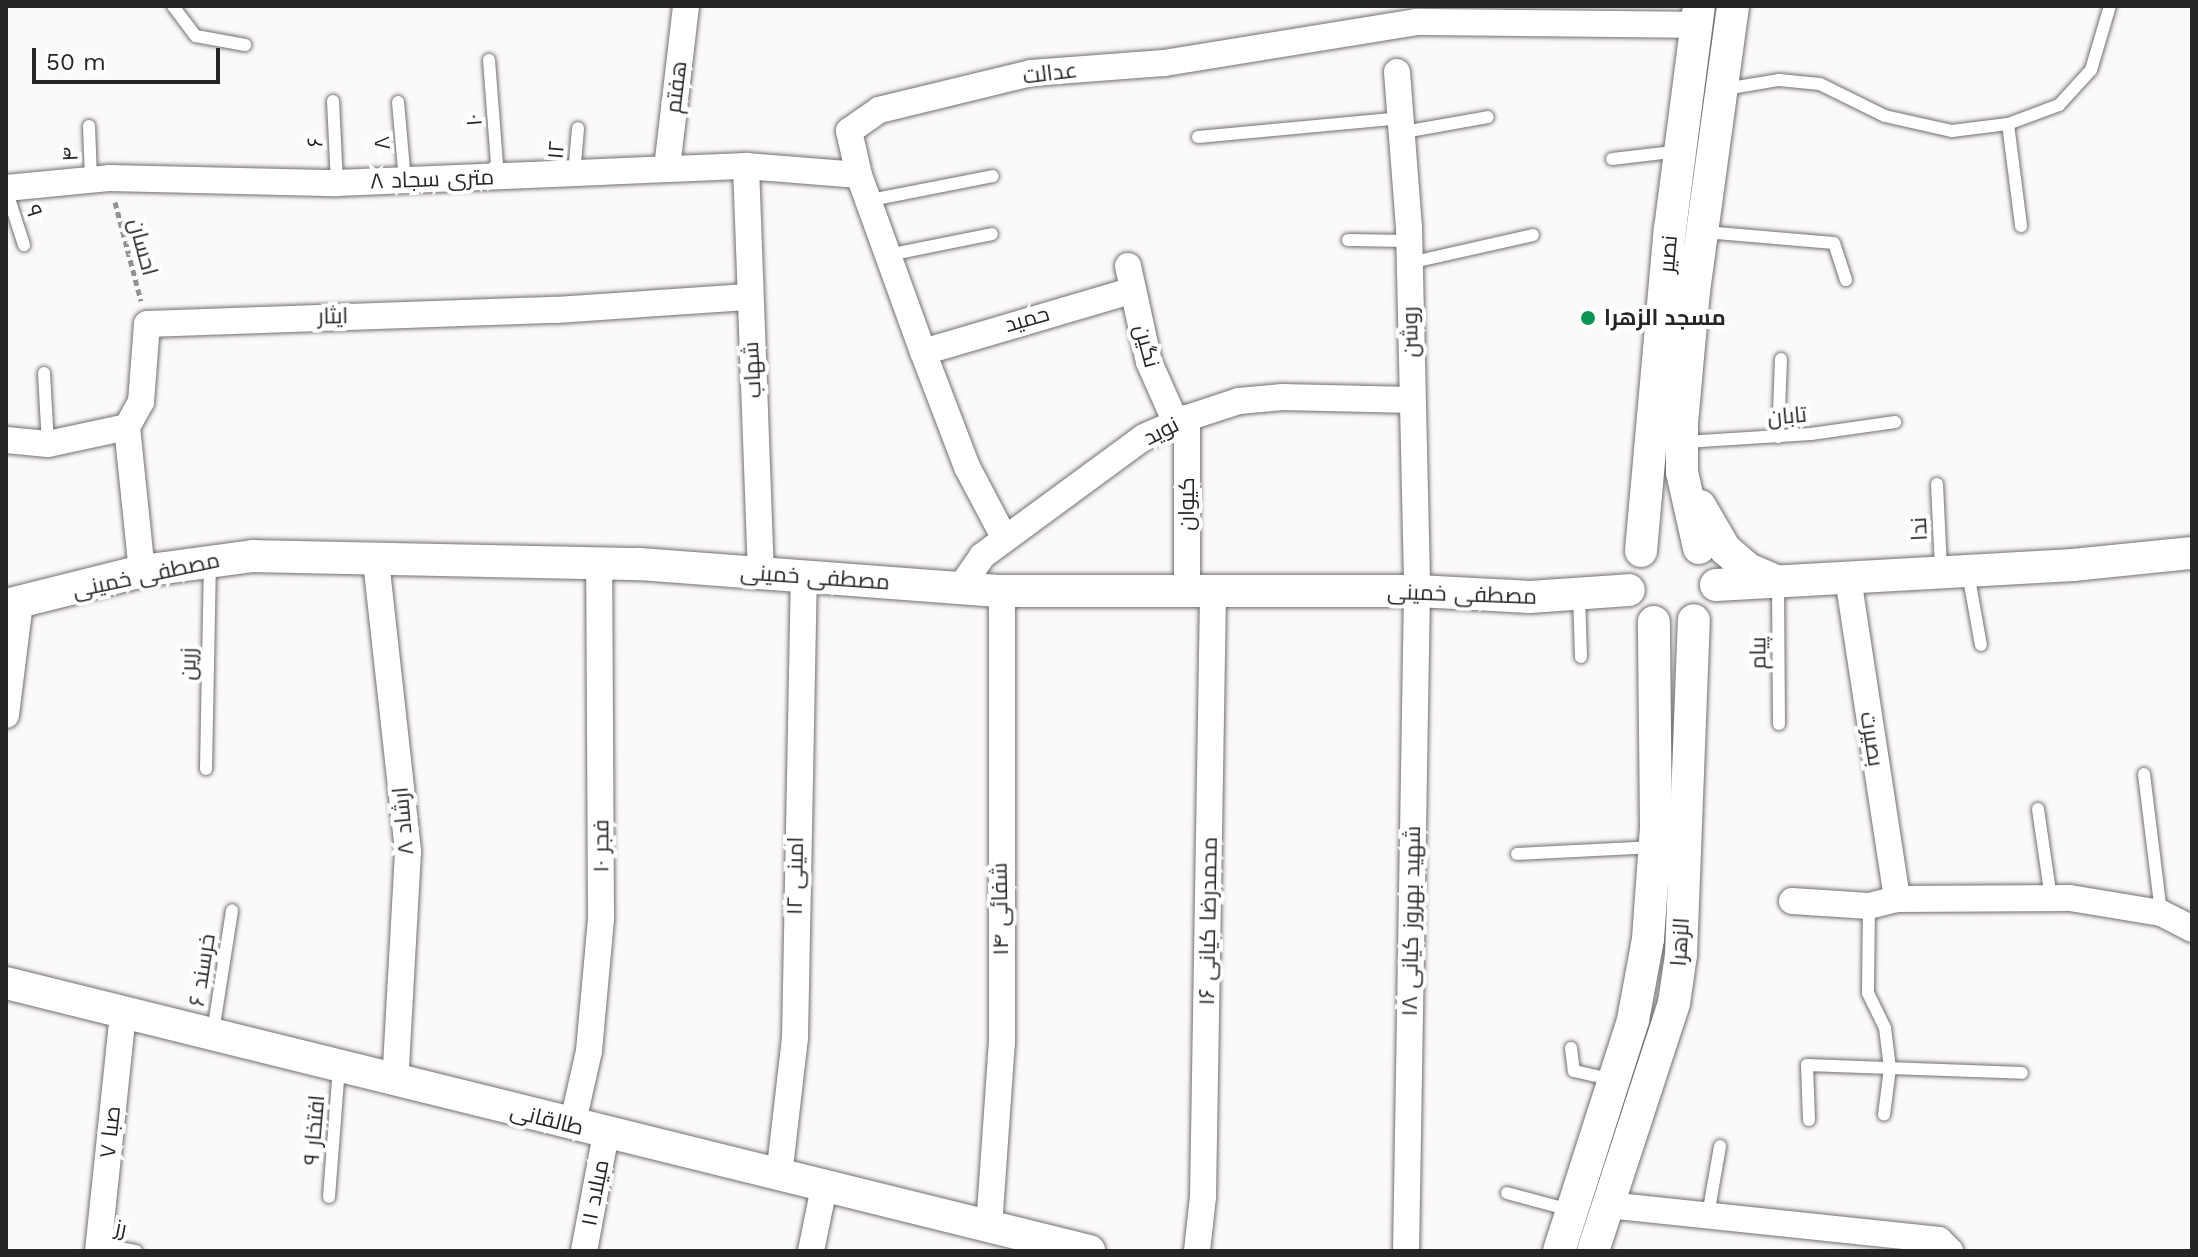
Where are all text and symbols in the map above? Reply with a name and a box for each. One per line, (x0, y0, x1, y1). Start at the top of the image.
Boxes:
scale bar (36, 32, 224, 82)
text: 50 m (46, 48, 106, 76)
street label: عدالت (1021, 57, 1079, 89)
street label: هفتم (660, 59, 692, 115)
street label: ۱۰ (460, 113, 488, 127)
street label: ۸ (368, 135, 396, 151)
street label: ۶ (302, 136, 328, 148)
street label: ۱۲ (542, 140, 570, 160)
street label: ۴ (56, 146, 84, 162)
street label: ۸ متری سجاد (369, 164, 495, 194)
street label: ۹ (20, 201, 48, 221)
street label: احسان (123, 215, 163, 279)
street label: نصیر (1653, 234, 1683, 274)
street label: حمید (1002, 300, 1052, 338)
street label: ایثار (318, 303, 348, 329)
place label: مسجد الزهرا (1604, 305, 1726, 331)
street label: روشن (1396, 306, 1424, 358)
marker: مسجد الزهرا (1579, 309, 1597, 327)
street label: نگین (1129, 322, 1165, 370)
street label: شهاب (737, 341, 767, 399)
street label: تابان (1766, 401, 1808, 431)
street label: نوید (1139, 411, 1183, 451)
street label: کیوان (1174, 477, 1200, 531)
street label: ندا (1905, 517, 1933, 541)
street label: مصطفی خمینی (70, 547, 222, 603)
street label: مصطفی خمینی (739, 559, 891, 595)
street label: مصطفی خمینی (1387, 578, 1537, 610)
street label: پیام (1745, 637, 1771, 669)
street label: زرین (175, 647, 201, 681)
street label: بصیرت (1855, 710, 1889, 768)
street label: ارشاد ۸ (387, 786, 419, 856)
street label: فجر ۱۰ (588, 819, 614, 873)
street label: شهید بهروز کیانی ۱۸ (1396, 825, 1426, 1017)
street label: محمدرضا کیانی ۱۶ (1193, 836, 1223, 1006)
street label: امینی ۱۲ (781, 837, 809, 915)
street label: شفائی ۱۴ (986, 862, 1014, 956)
street label: الزهرا (1665, 917, 1695, 967)
street label: خرسند ۶ (183, 932, 221, 1008)
street label: افتخار ۹ (298, 1094, 330, 1166)
street label: طالقانی (508, 1097, 586, 1141)
street label: صبا ۷ (94, 1105, 126, 1159)
street label: میلاد ۱۱ (576, 1158, 614, 1228)
street label: رز (113, 1214, 129, 1242)

